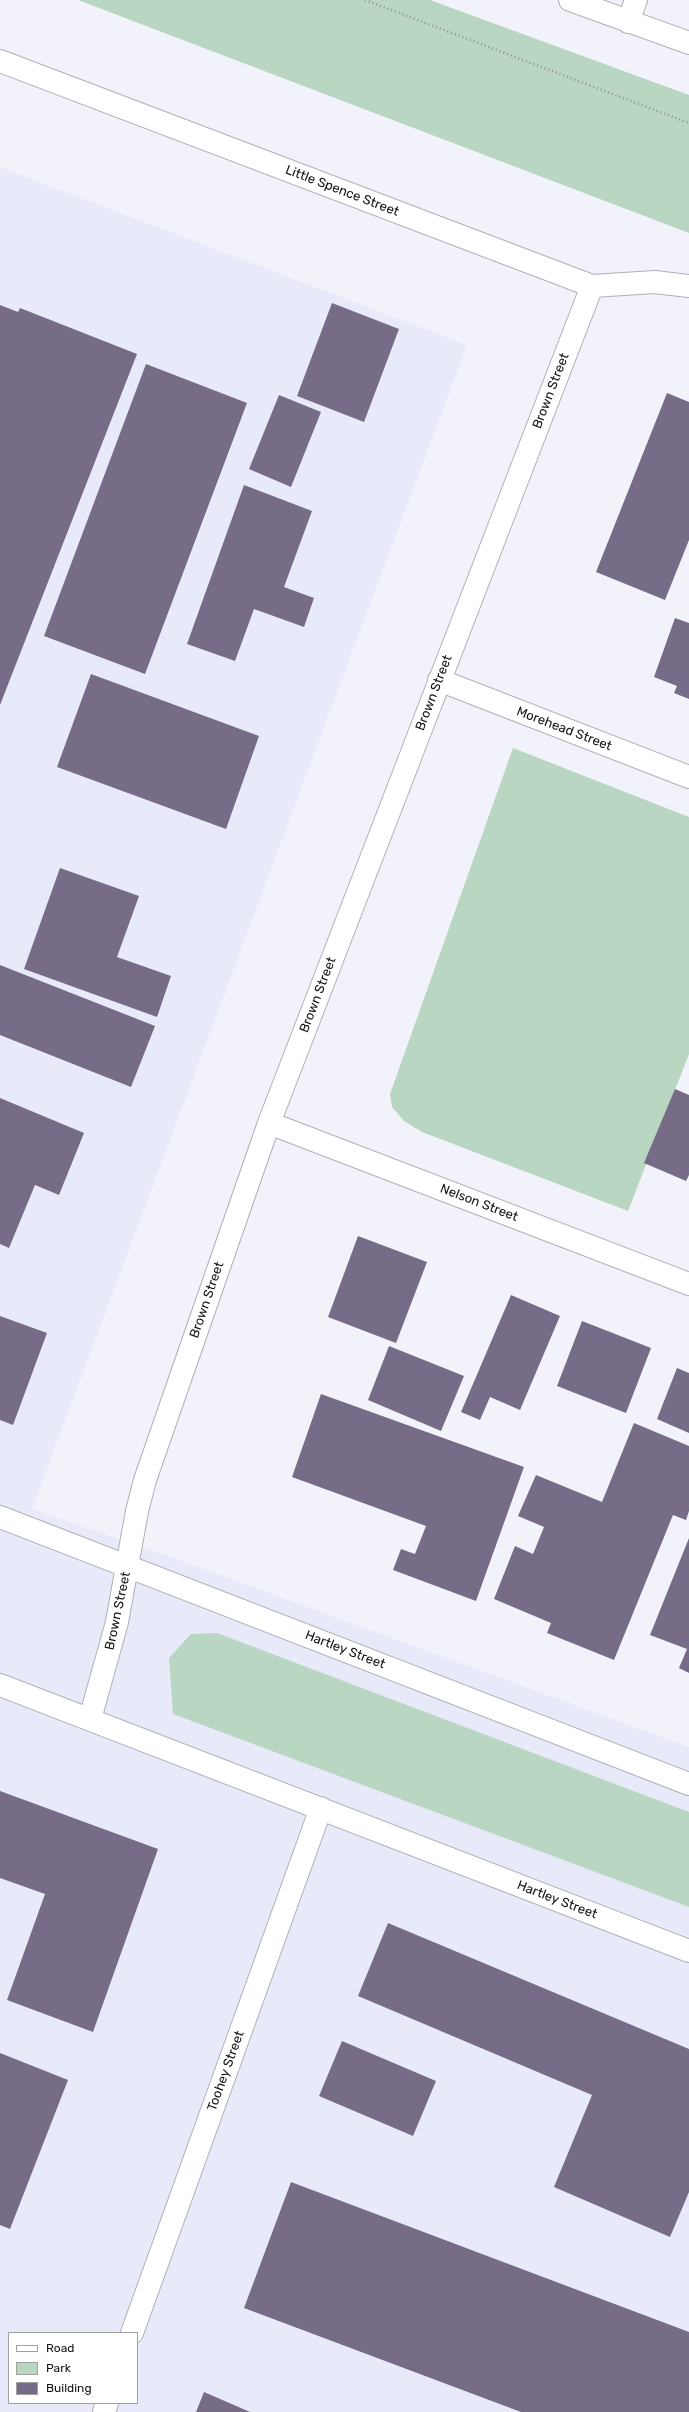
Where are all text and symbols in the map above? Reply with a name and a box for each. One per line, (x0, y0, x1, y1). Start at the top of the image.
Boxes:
street label: Little Spence Street (283, 162, 401, 220)
street label: Brown Street (529, 351, 573, 431)
street label: Brown Street (412, 653, 456, 733)
street label: Morehead Street (514, 704, 614, 754)
street label: Brown Street (296, 955, 340, 1035)
street label: Nelson Street (438, 1181, 520, 1225)
street label: Brown Street (187, 1260, 227, 1340)
street label: Brown Street (102, 1570, 134, 1652)
street label: Hartley Street (303, 1628, 387, 1672)
street label: Hartley Street (515, 1878, 599, 1922)
street label: Toohey Street (204, 2029, 248, 2113)
legend (8, 2332, 138, 2404)
text: Road (46, 2341, 74, 2355)
text: Park (46, 2361, 71, 2375)
text: Building (46, 2381, 92, 2395)

